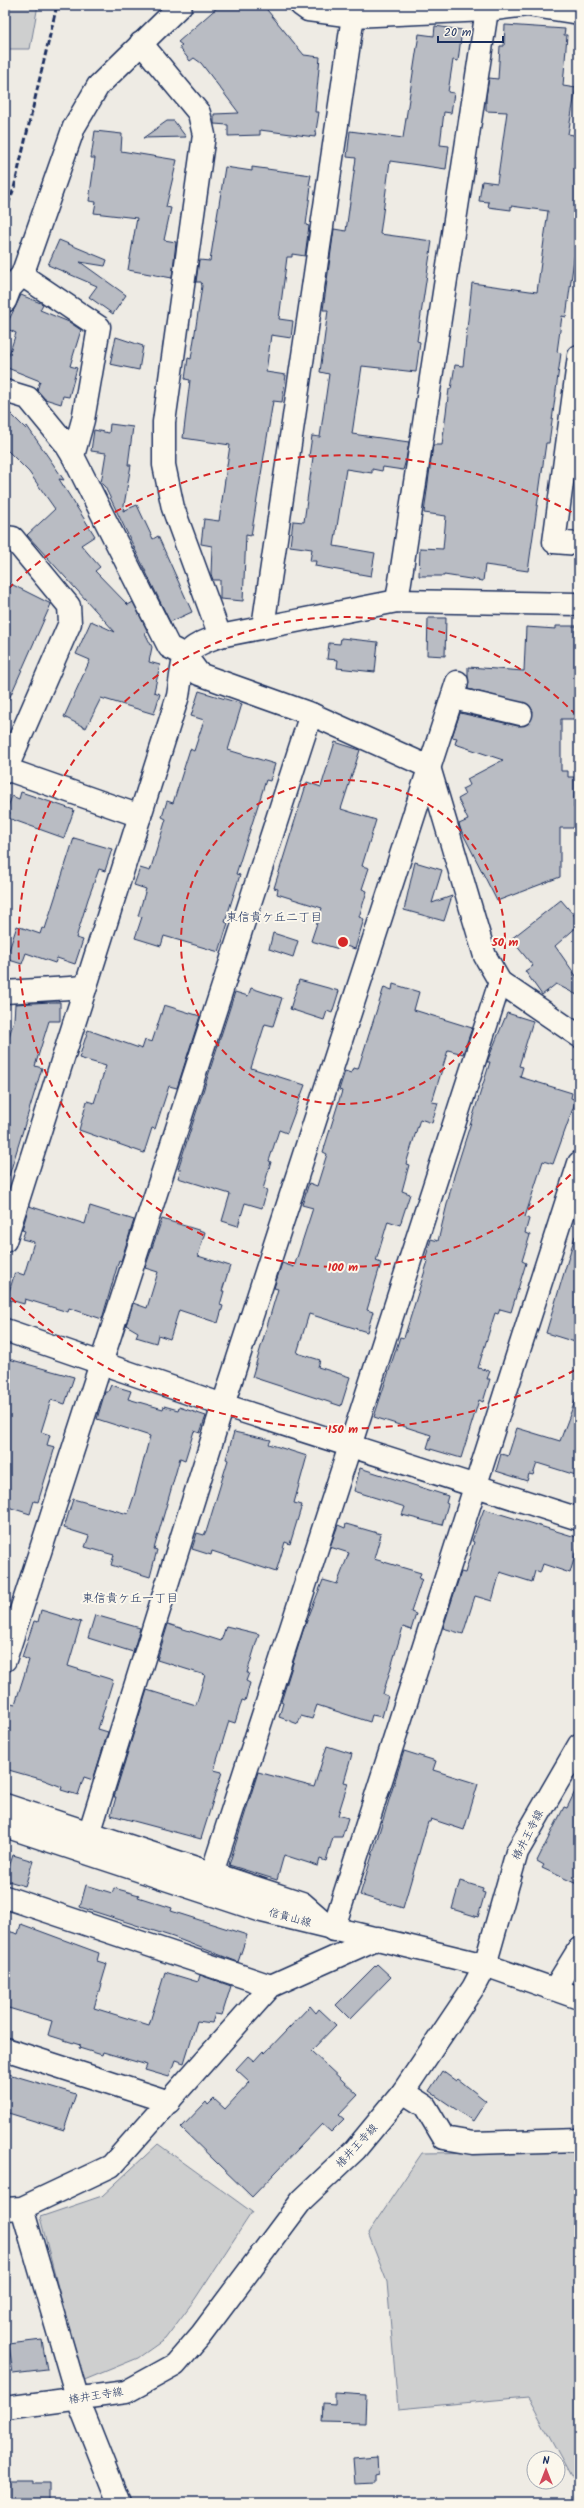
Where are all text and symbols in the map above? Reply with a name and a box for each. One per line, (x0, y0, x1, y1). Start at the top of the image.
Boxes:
scale bar (438, 18, 503, 44)
text: 20 m (444, 23, 472, 42)
district label: 東信貴ケ丘二丁目 (226, 908, 322, 927)
text: 50 m (491, 933, 519, 952)
centre of rings (336, 935, 350, 949)
text: 100 m (328, 1258, 358, 1277)
text: 150 m (328, 1420, 358, 1439)
district label: 東信貴ケ丘一丁目 (82, 1589, 178, 1608)
street label: 椿井王寺線 (507, 1806, 549, 1864)
street label: 信貴山線 (266, 1904, 314, 1932)
street label: 椿井王寺線 (332, 2120, 382, 2172)
street label: 椿井王寺線 (67, 2383, 125, 2409)
north arrow (526, 2450, 566, 2490)
text: N (543, 2452, 550, 2470)

